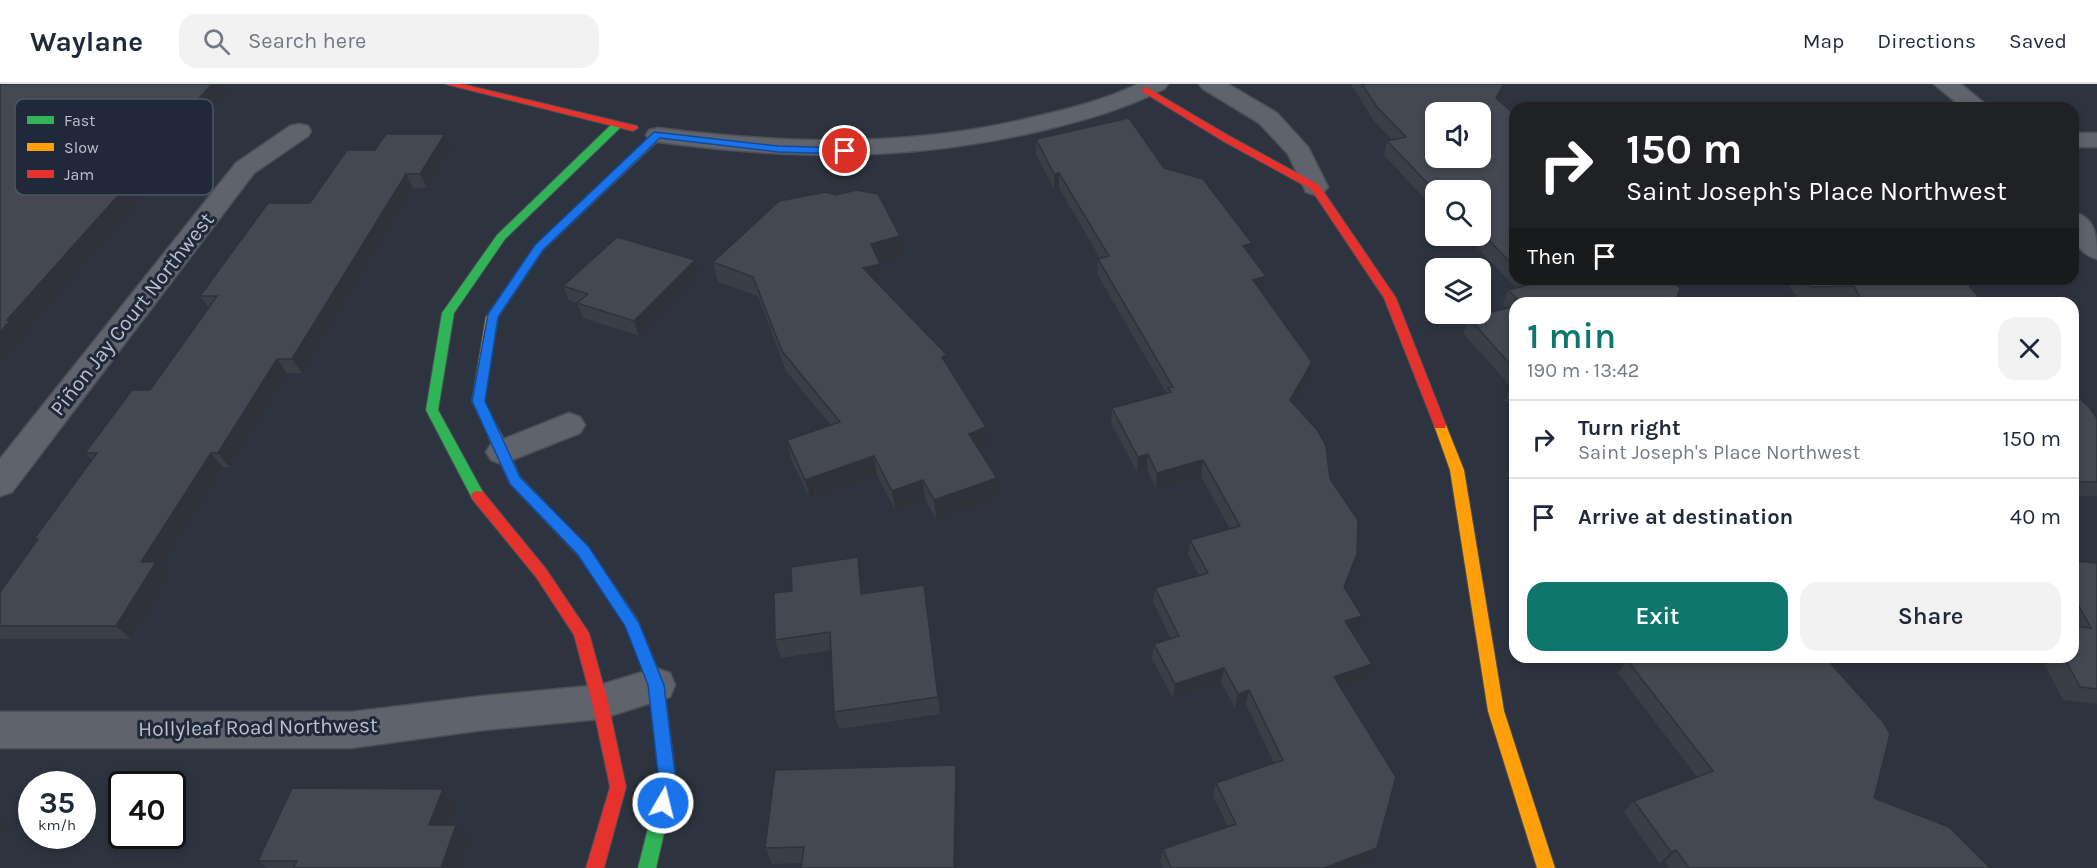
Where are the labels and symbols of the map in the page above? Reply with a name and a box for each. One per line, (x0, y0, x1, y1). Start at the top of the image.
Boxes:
legend (15, 99, 213, 195)
text: Fast (64, 111, 95, 130)
pin (819, 125, 870, 176)
text: Slow (64, 138, 99, 157)
text: Jam (64, 165, 94, 184)
street label: Piñon Jay Court Northwest (45, 208, 219, 420)
street label: Hollyleaf Road Northwest (138, 713, 378, 741)
speed limit sign: 40 (108, 771, 186, 849)
position arrow (631, 771, 695, 835)

